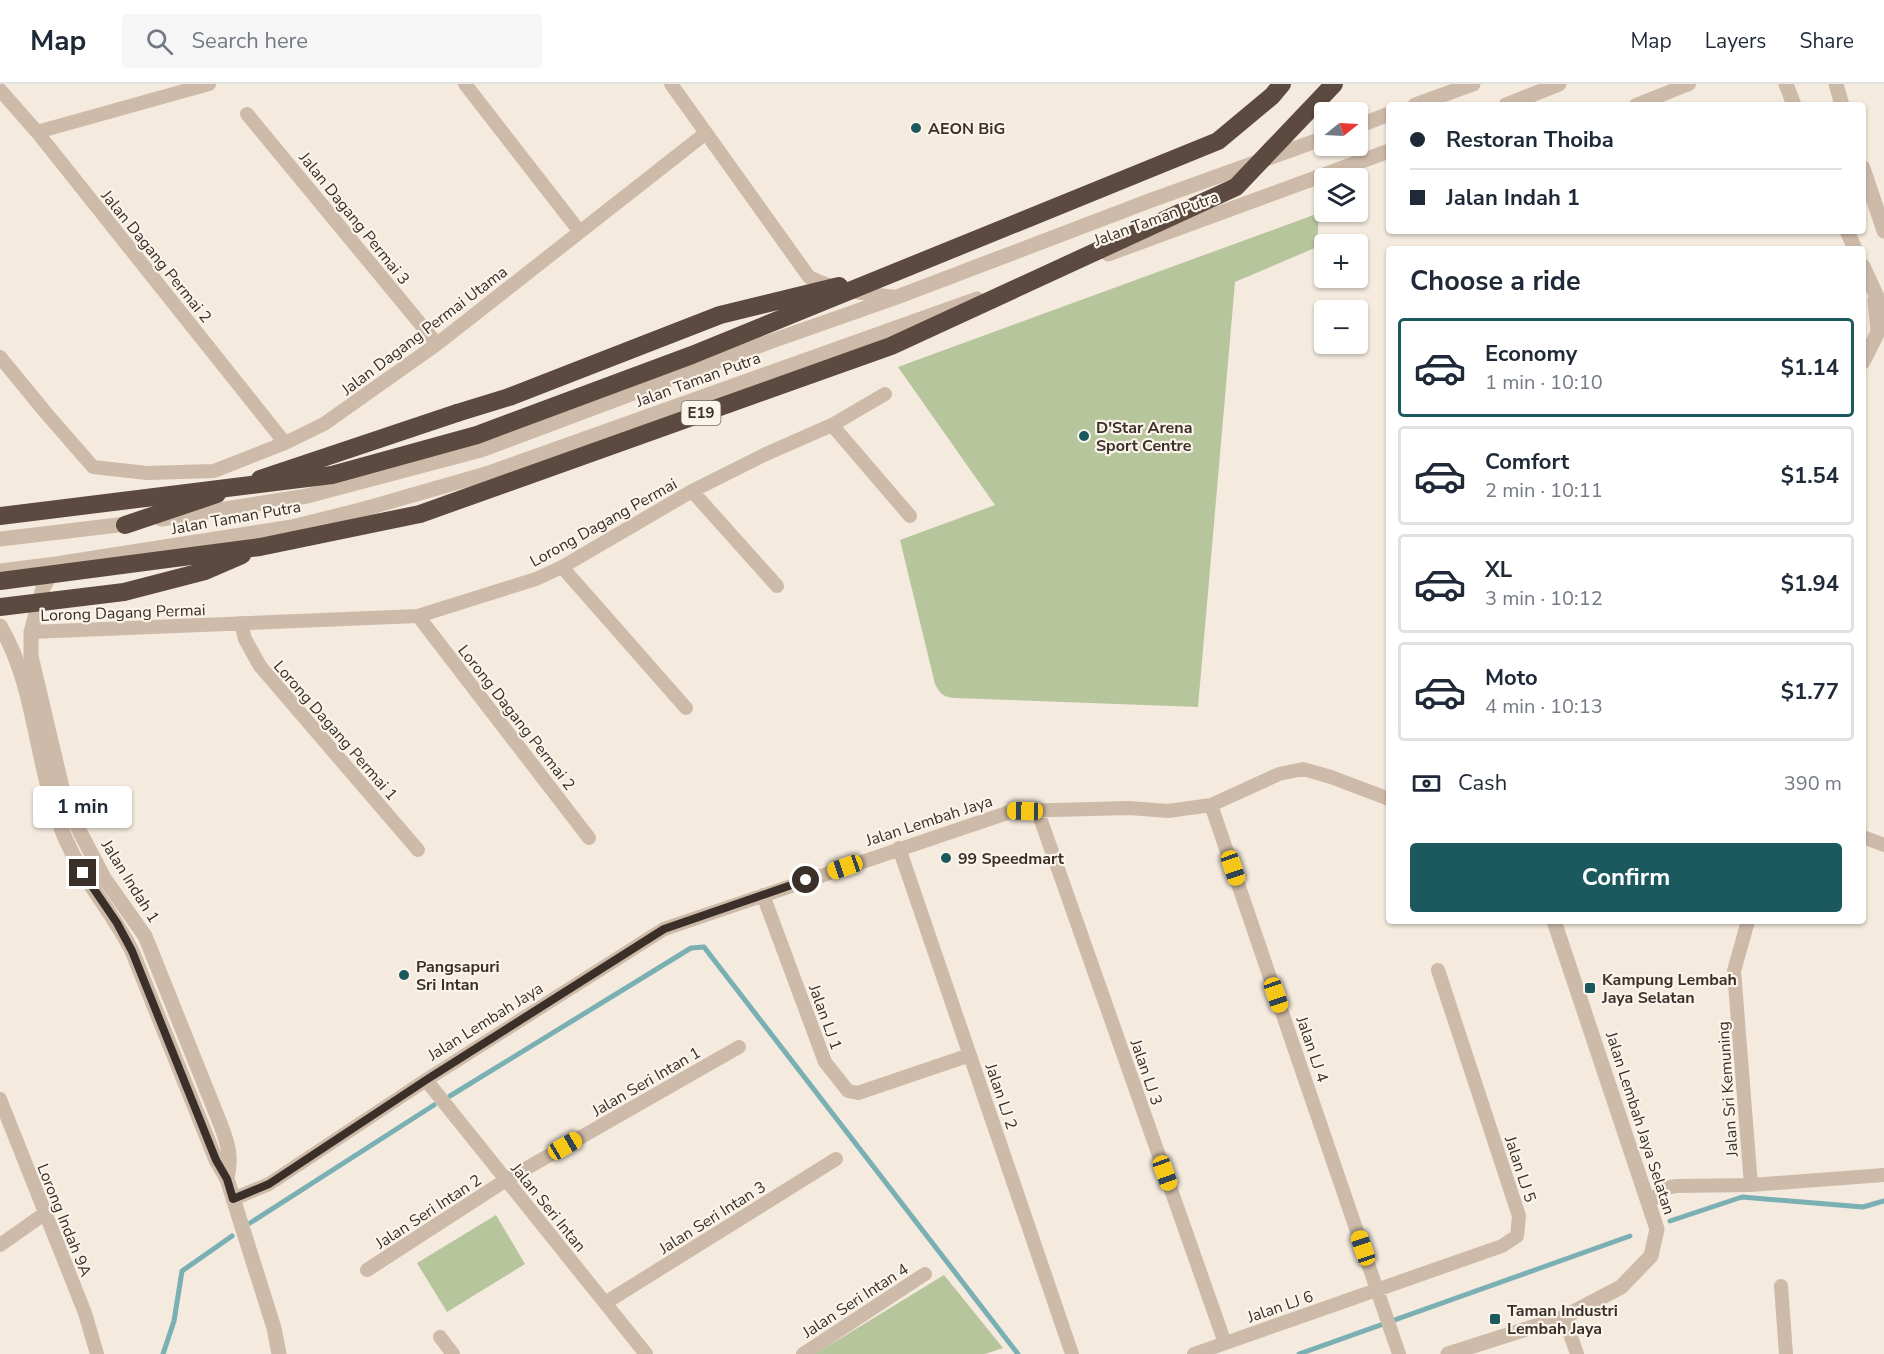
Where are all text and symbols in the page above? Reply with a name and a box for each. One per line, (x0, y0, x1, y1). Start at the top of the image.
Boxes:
search box (122, 14, 542, 68)
text: Map (30, 22, 86, 60)
icon: search (143, 25, 176, 58)
text: Search here (191, 26, 308, 56)
text: Map (1630, 27, 1672, 55)
text: Layers (1705, 27, 1766, 55)
text: Share (1799, 27, 1854, 55)
north arrow (1314, 102, 1368, 156)
map controls (1314, 102, 1368, 354)
place label: AEON BiG (928, 118, 1005, 140)
marker: AEON BiG (909, 121, 923, 135)
text: Restoran Thoiba (1446, 125, 1614, 155)
street label: Jalan Dagang Permai 3 (293, 147, 415, 289)
button: layers (1314, 168, 1368, 222)
text: Jalan Indah 1 (1446, 183, 1580, 213)
street label: Jalan Dagang Permai 2 (95, 185, 217, 327)
street label: Jalan Taman Putra (1090, 186, 1222, 252)
button: + (1314, 234, 1368, 288)
street label: Jalan Dagang Permai Utama (336, 261, 512, 401)
text: Choose a ride (1410, 263, 1581, 300)
button: − (1314, 300, 1368, 354)
text: Economy (1485, 339, 1577, 369)
icon: car (1413, 341, 1467, 395)
street label: Jalan Taman Putra (632, 347, 764, 413)
text: $1.14 (1781, 353, 1839, 383)
text: 1 min · 10:10 (1485, 369, 1603, 396)
road number: E19 (682, 401, 720, 425)
place label: D'Star Arena Sport Centre (1096, 417, 1192, 457)
marker: D'Star Arena Sport Centre (1077, 429, 1091, 443)
text: Comfort (1485, 447, 1569, 477)
icon: car (1413, 449, 1467, 503)
text: $1.54 (1781, 461, 1839, 491)
street label: Lorong Dagang Permai (526, 473, 681, 573)
text: 2 min · 10:11 (1485, 477, 1603, 504)
street label: Jalan Taman Putra (169, 496, 303, 540)
text: XL (1485, 555, 1512, 585)
icon: car (1413, 557, 1467, 611)
text: $1.94 (1781, 569, 1839, 599)
text: 3 min · 10:12 (1485, 585, 1603, 612)
street label: Lorong Dagang Permai (40, 599, 206, 627)
street label: Lorong Dagang Permai 2 (452, 640, 580, 795)
street label: Lorong Dagang Permai 1 (268, 656, 402, 805)
text: Moto (1485, 663, 1538, 693)
icon: car (1413, 665, 1467, 719)
text: $1.77 (1781, 677, 1839, 707)
text: 4 min · 10:13 (1485, 693, 1603, 720)
icon: cash (1410, 767, 1443, 800)
text: Cash (1458, 768, 1507, 798)
text: 390 m (1784, 770, 1842, 797)
callout: 1 min (34, 786, 132, 828)
street label: Jalan Lembah Jaya (862, 790, 996, 852)
text: 1 min (57, 793, 108, 820)
car (1007, 802, 1043, 820)
street label: Jalan Indah 1 (95, 835, 164, 927)
button: Confirm (1410, 843, 1842, 912)
place label: 99 Speedmart (958, 848, 1065, 870)
car (1219, 848, 1247, 888)
marker: 99 Speedmart (939, 851, 953, 865)
car (825, 853, 865, 881)
route end (69, 859, 96, 886)
route start (792, 866, 819, 893)
place label: Pangsapuri Sri Intan (416, 956, 500, 996)
marker: Pangsapuri Sri Intan (397, 968, 411, 982)
place label: Kampung Lembah Jaya Selatan (1601, 969, 1737, 1009)
car (1262, 975, 1290, 1015)
street label: Jalan Lembah Jaya (423, 978, 547, 1067)
street label: Jalan LJ 1 (803, 981, 847, 1053)
marker: Kampung Lembah Jaya Selatan (1583, 981, 1597, 995)
street label: Jalan LJ 4 (1290, 1013, 1334, 1086)
street label: Jalan Sri Kemuning (1712, 1020, 1744, 1158)
street label: Jalan Lembah Jaya Selatan (1600, 1028, 1680, 1217)
street label: Jalan LJ 3 (1124, 1036, 1168, 1108)
street label: Jalan Seri Intan 1 (587, 1042, 705, 1122)
street label: Jalan LJ 2 (979, 1060, 1023, 1132)
car (545, 1129, 585, 1163)
street label: Jalan LJ 5 (1499, 1132, 1541, 1205)
car (1150, 1153, 1180, 1193)
street label: Jalan Seri Intan (505, 1158, 591, 1257)
street label: Lorong Indah 9A (31, 1161, 97, 1280)
street label: Jalan Seri Intan 2 (371, 1169, 486, 1255)
street label: Jalan Seri Intan 3 (654, 1176, 770, 1260)
car (1349, 1228, 1377, 1268)
street label: Jalan Seri Intan 4 (798, 1258, 913, 1344)
street label: Jalan LJ 6 (1244, 1285, 1316, 1329)
place label: Taman Industri Lembah Jaya (1507, 1300, 1618, 1340)
marker: Taman Industri Lembah Jaya (1488, 1312, 1502, 1326)

